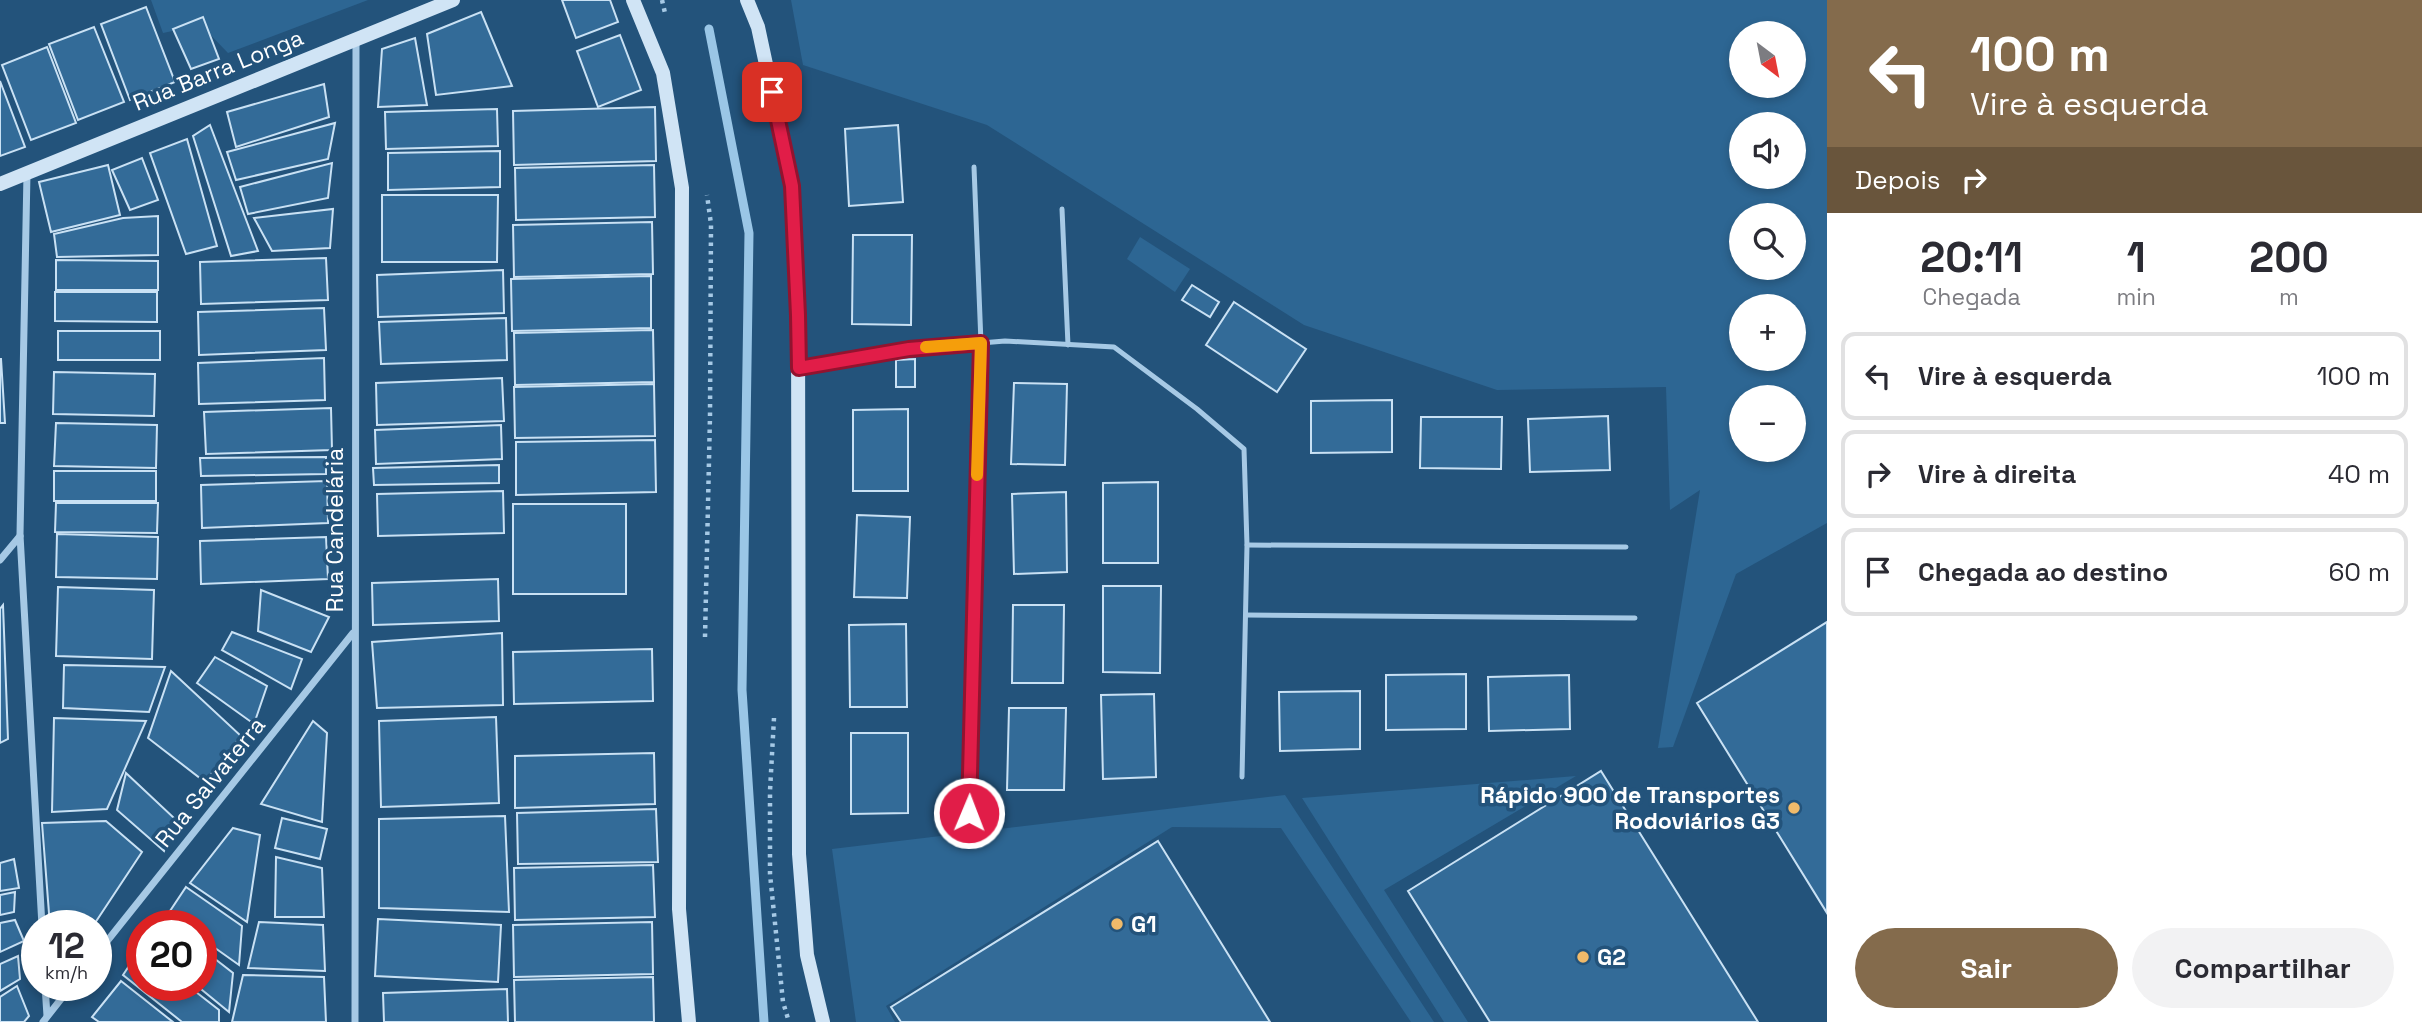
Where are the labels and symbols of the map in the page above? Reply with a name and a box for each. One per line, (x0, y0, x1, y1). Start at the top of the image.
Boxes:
north arrow (1729, 21, 1806, 98)
street label: Rua Barra Longa (128, 22, 308, 118)
pin (742, 62, 802, 122)
street label: Rua Candelária (320, 448, 350, 612)
street label: Rua Salvaterra (148, 711, 272, 853)
position arrow (932, 776, 1006, 850)
place label: Rápido 900 de Transportes Rodoviários G3 (1480, 780, 1780, 836)
marker: Rápido 900 de Transportes Rodoviários G3 (1786, 800, 1802, 816)
place label: G1 (1131, 909, 1157, 939)
speed limit sign: 20 (126, 910, 217, 1001)
marker: G1 (1109, 916, 1125, 932)
place label: G2 (1597, 942, 1626, 972)
marker: G2 (1575, 949, 1591, 965)

